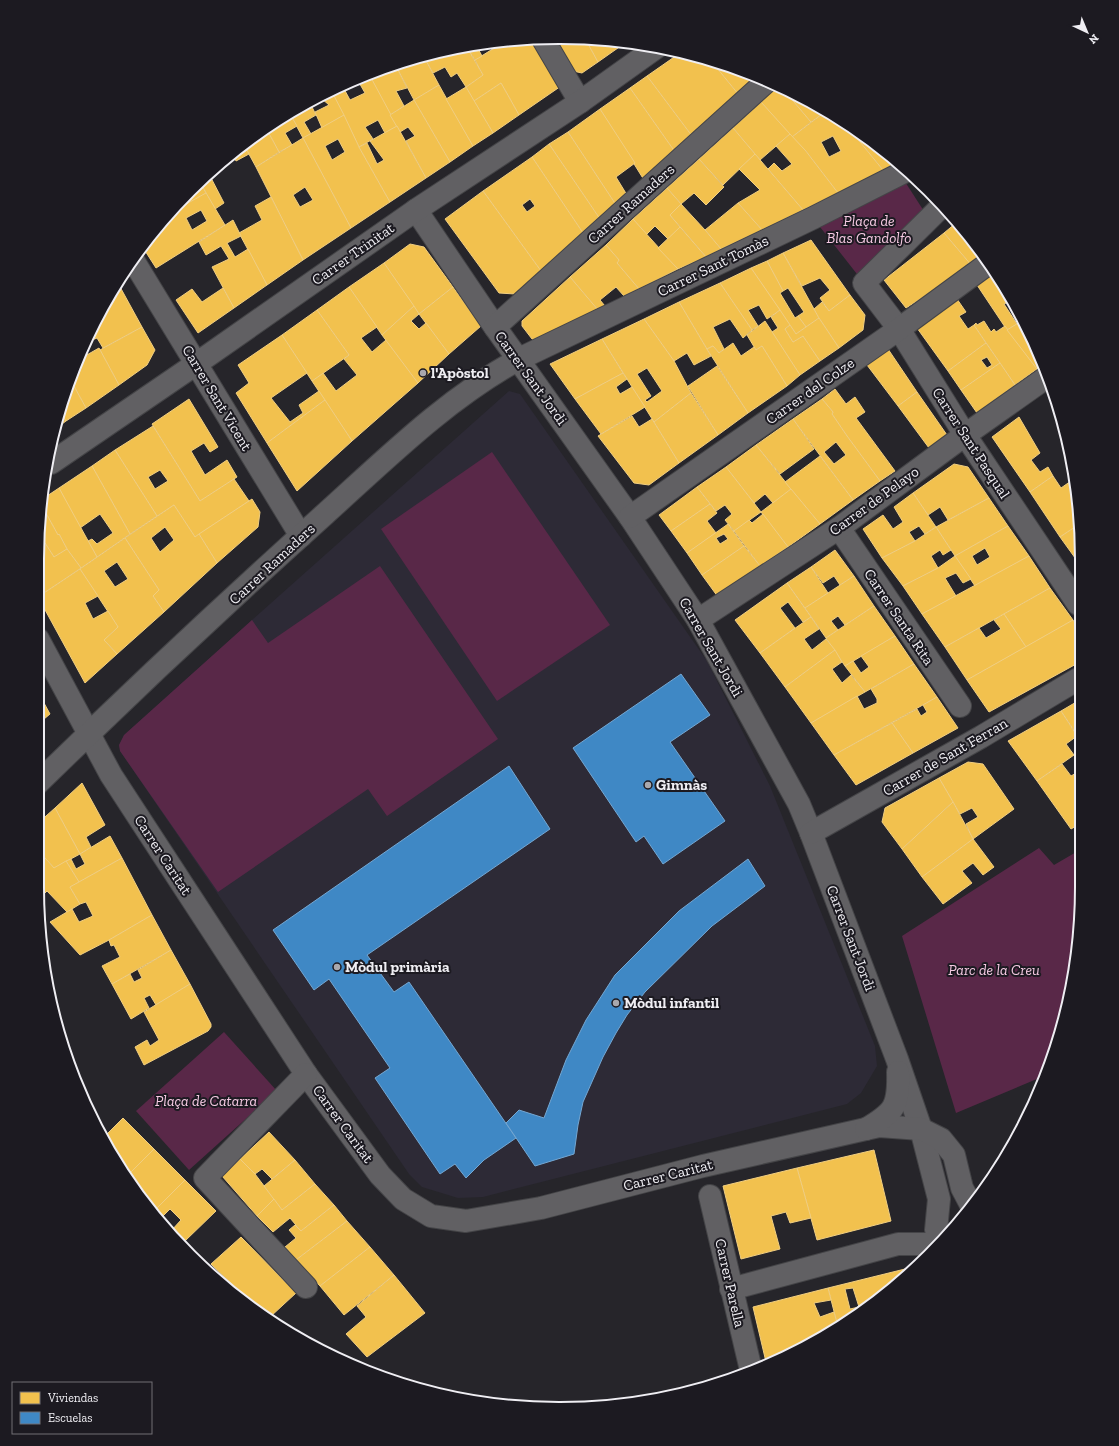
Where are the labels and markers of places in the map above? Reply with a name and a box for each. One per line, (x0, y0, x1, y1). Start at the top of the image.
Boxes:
place label: l'Apòstol (431, 364, 489, 382)
marker: l'Apòstol (418, 368, 428, 378)
place label: Gimnàs (656, 776, 707, 794)
marker: Gimnàs (643, 780, 653, 790)
place label: Mòdul primària (345, 958, 450, 976)
marker: Mòdul primària (332, 962, 342, 972)
place label: Mòdul infantil (624, 994, 719, 1012)
marker: Mòdul infantil (611, 998, 621, 1008)

